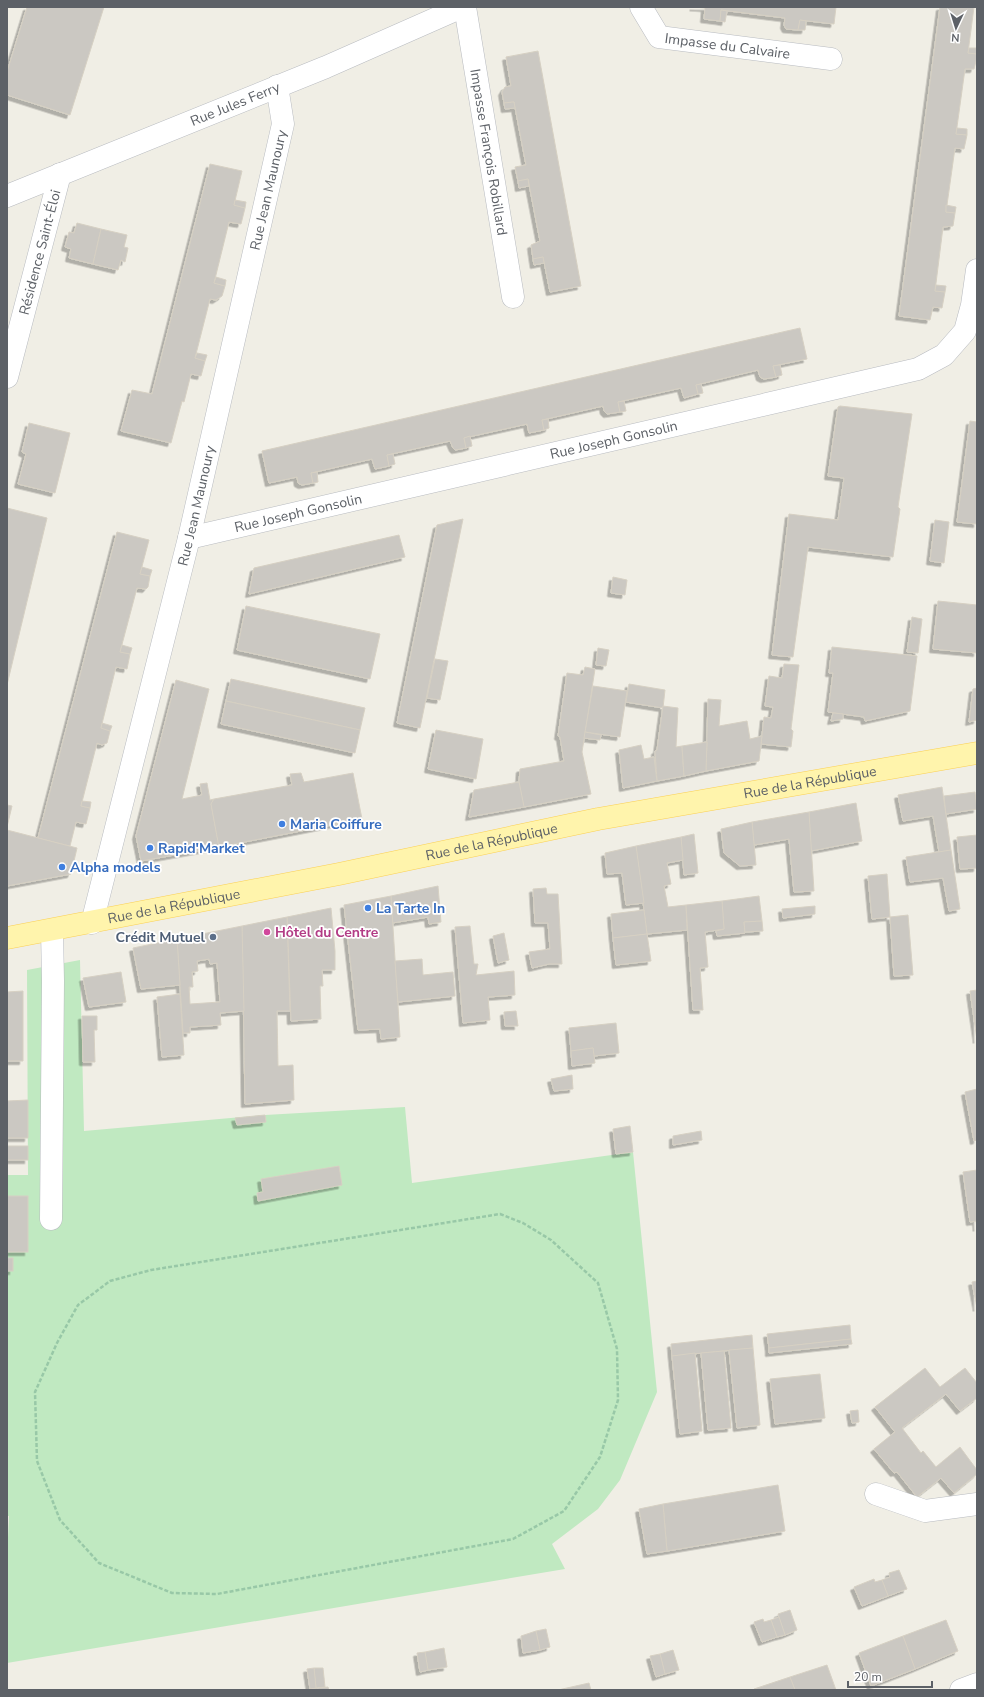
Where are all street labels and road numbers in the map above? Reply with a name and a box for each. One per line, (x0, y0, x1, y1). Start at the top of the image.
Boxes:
street label: Impasse du Calvaire (664, 29, 791, 64)
street label: Impasse François Robillard (465, 67, 512, 237)
street label: Rue Jules Ferry (188, 77, 284, 131)
street label: Rue Jean Maunoury (246, 127, 292, 252)
street label: Résidence Saint-Éloi (15, 188, 66, 317)
street label: Rue Joseph Gonsolin (548, 416, 679, 464)
street label: Rue Jean Maunoury (173, 443, 220, 568)
street label: Rue Joseph Gonsolin (233, 489, 364, 537)
street label: Rue de la République (742, 762, 878, 803)
street label: Rue de la République (424, 819, 559, 865)
street label: Rue de la République (106, 884, 242, 928)

